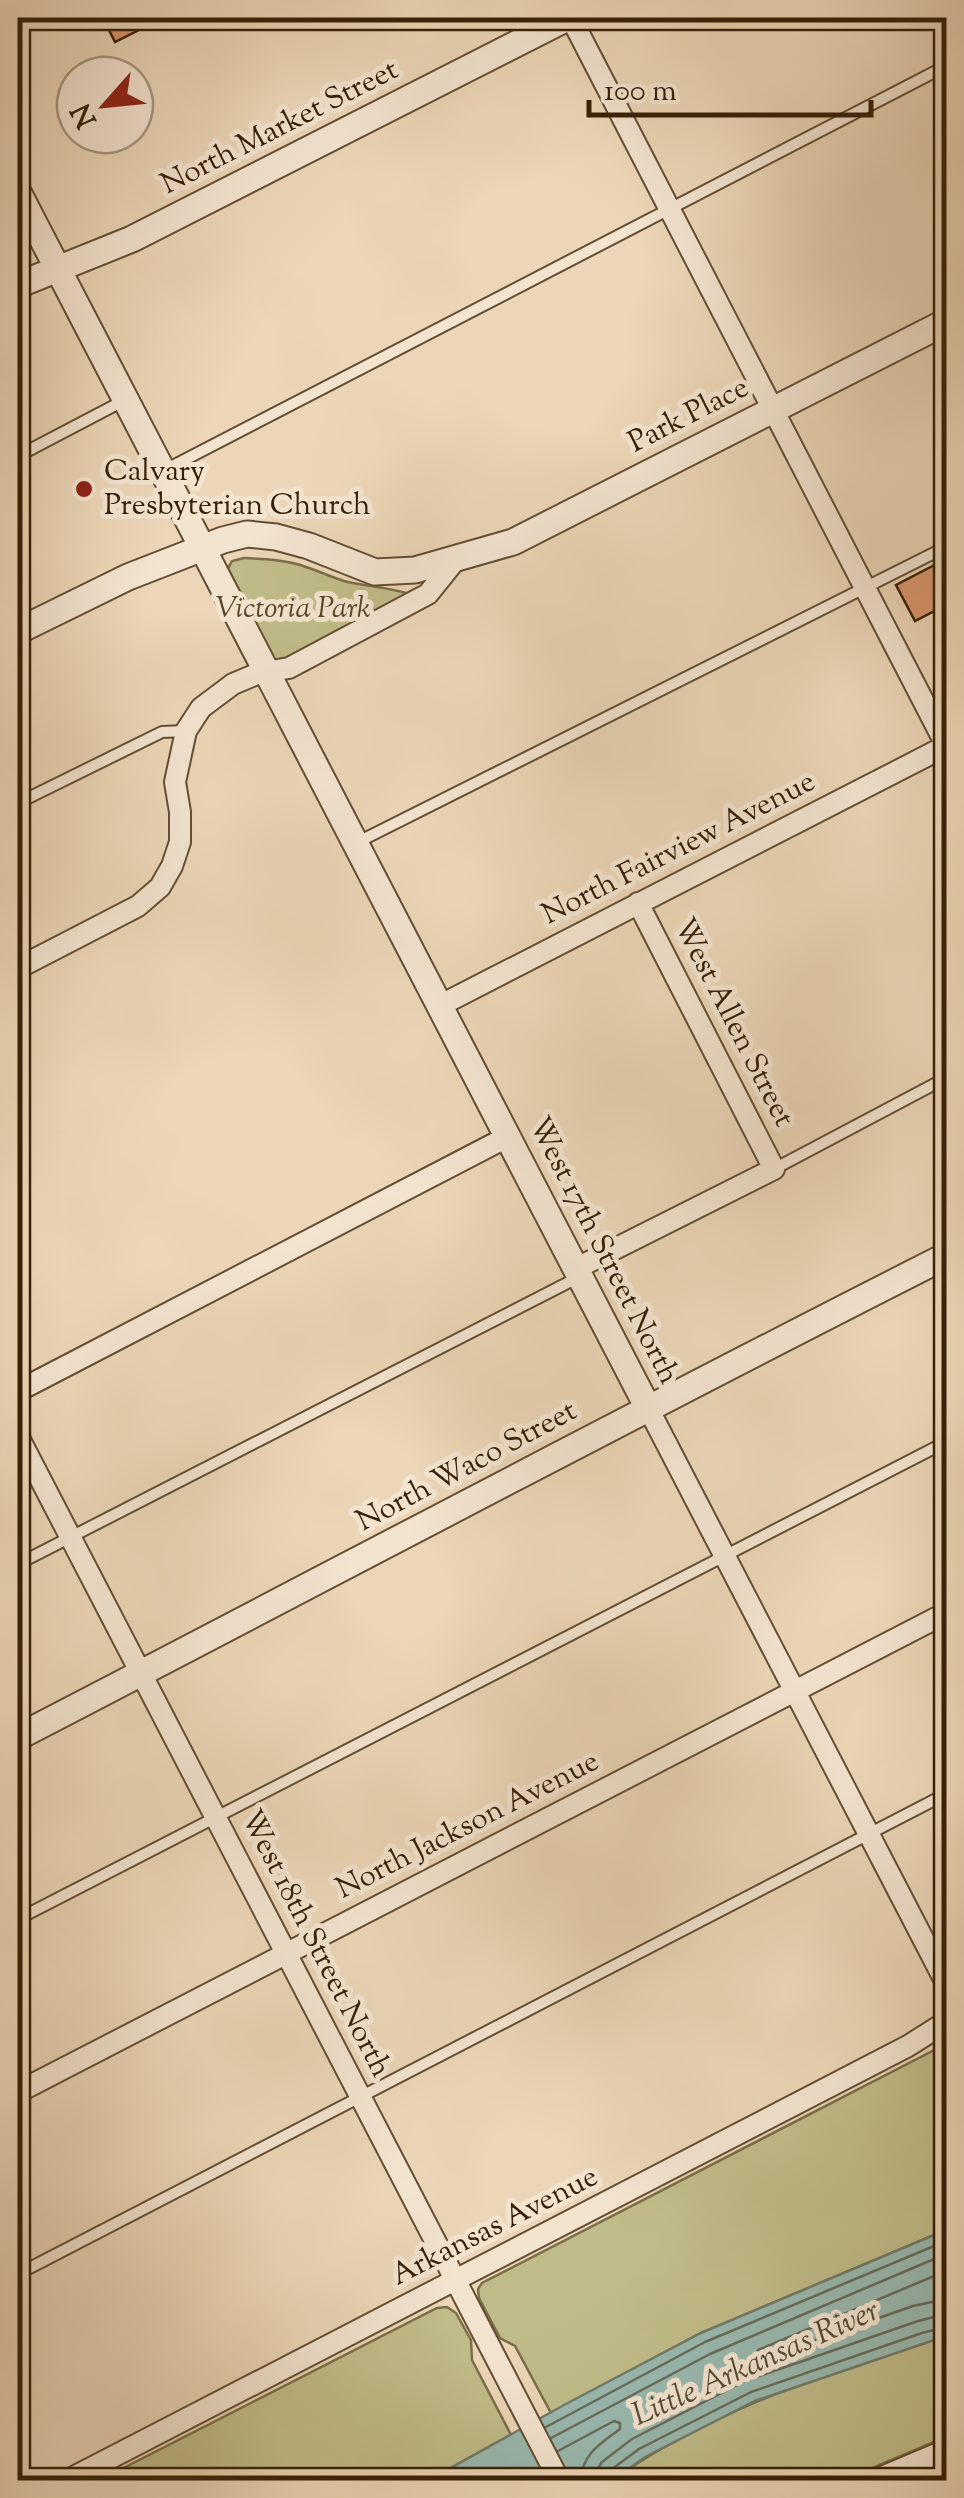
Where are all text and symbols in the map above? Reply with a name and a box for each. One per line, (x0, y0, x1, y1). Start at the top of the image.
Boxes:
street label: North Market Street (154, 50, 406, 206)
north arrow (55, 55, 155, 155)
scale bar (589, 55, 872, 117)
text: 100 m (604, 71, 677, 114)
text: N (63, 96, 108, 134)
street label: Park Place (621, 367, 757, 465)
place label: Calvary Presbyterian Church (104, 451, 371, 528)
marker: Calvary Presbyterian Church (73, 478, 95, 500)
park label: Victoria Park (215, 588, 371, 631)
street label: North Fairview Avenue (535, 761, 823, 937)
street label: West Allen Street (662, 911, 804, 1135)
street label: West 17th Street North (517, 1110, 689, 1393)
street label: North Waco Street (349, 1391, 585, 1543)
street label: North Jackson Avenue (329, 1741, 607, 1911)
street label: West 18th Street North (229, 1803, 401, 2086)
street label: Arkansas Avenue (384, 2156, 606, 2298)
water label: Little Arkansas River (625, 2289, 887, 2439)

